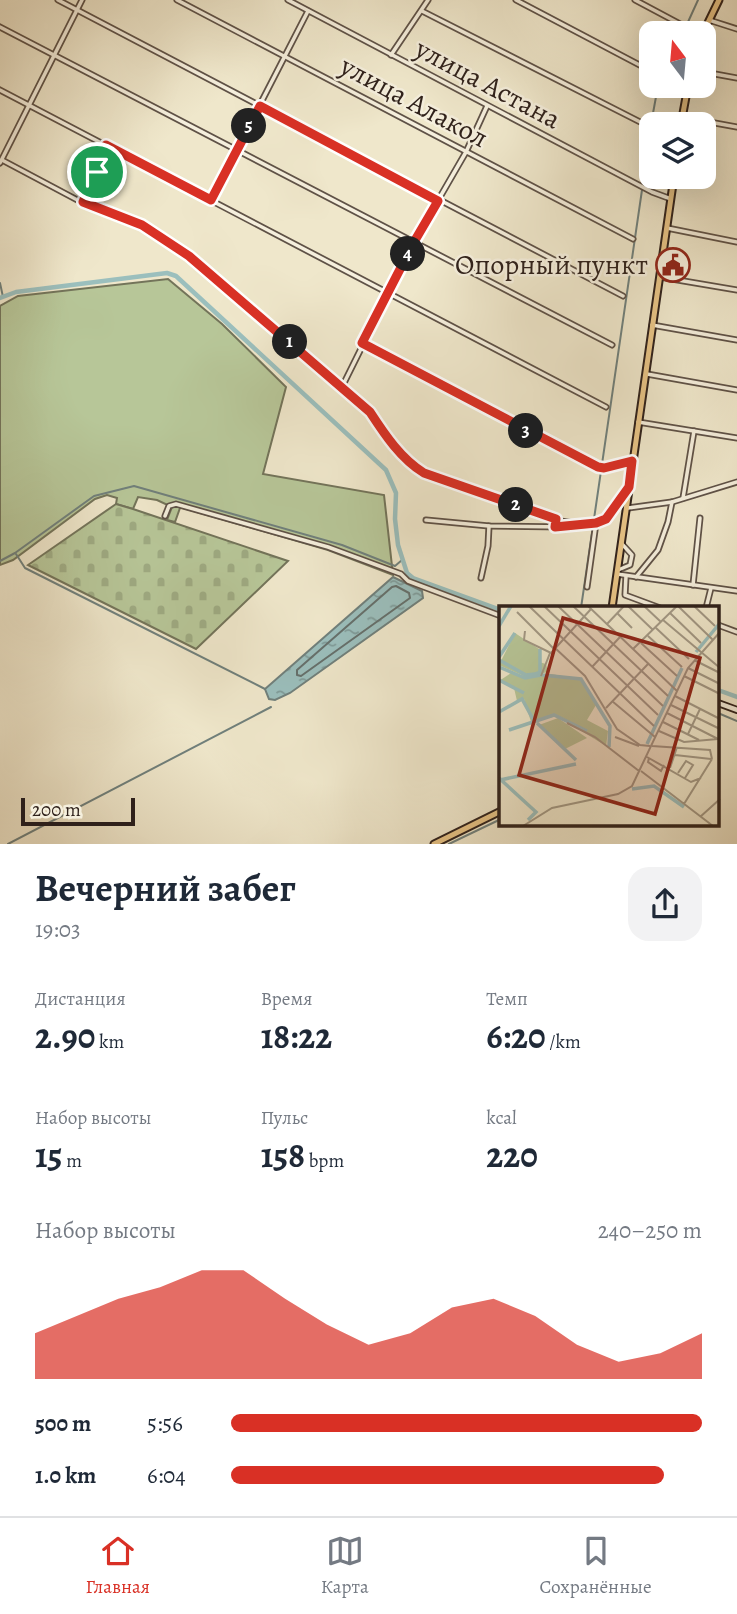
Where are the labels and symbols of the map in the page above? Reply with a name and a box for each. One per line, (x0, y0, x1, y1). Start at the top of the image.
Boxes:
north arrow (639, 21, 716, 98)
street label: улица Астана (408, 29, 567, 138)
street label: улица Алакол (333, 47, 495, 157)
pin: 5 (232, 108, 266, 144)
pin (67, 142, 127, 202)
pin: 4 (390, 236, 426, 272)
place label: Опорный пункт (455, 246, 648, 284)
public building icon: Опорный пункт (654, 246, 692, 284)
pin: 1 (272, 324, 308, 360)
pin: 3 (508, 414, 544, 448)
pin: 2 (498, 488, 534, 522)
inset map (499, 606, 720, 827)
scale bar (21, 795, 135, 827)

